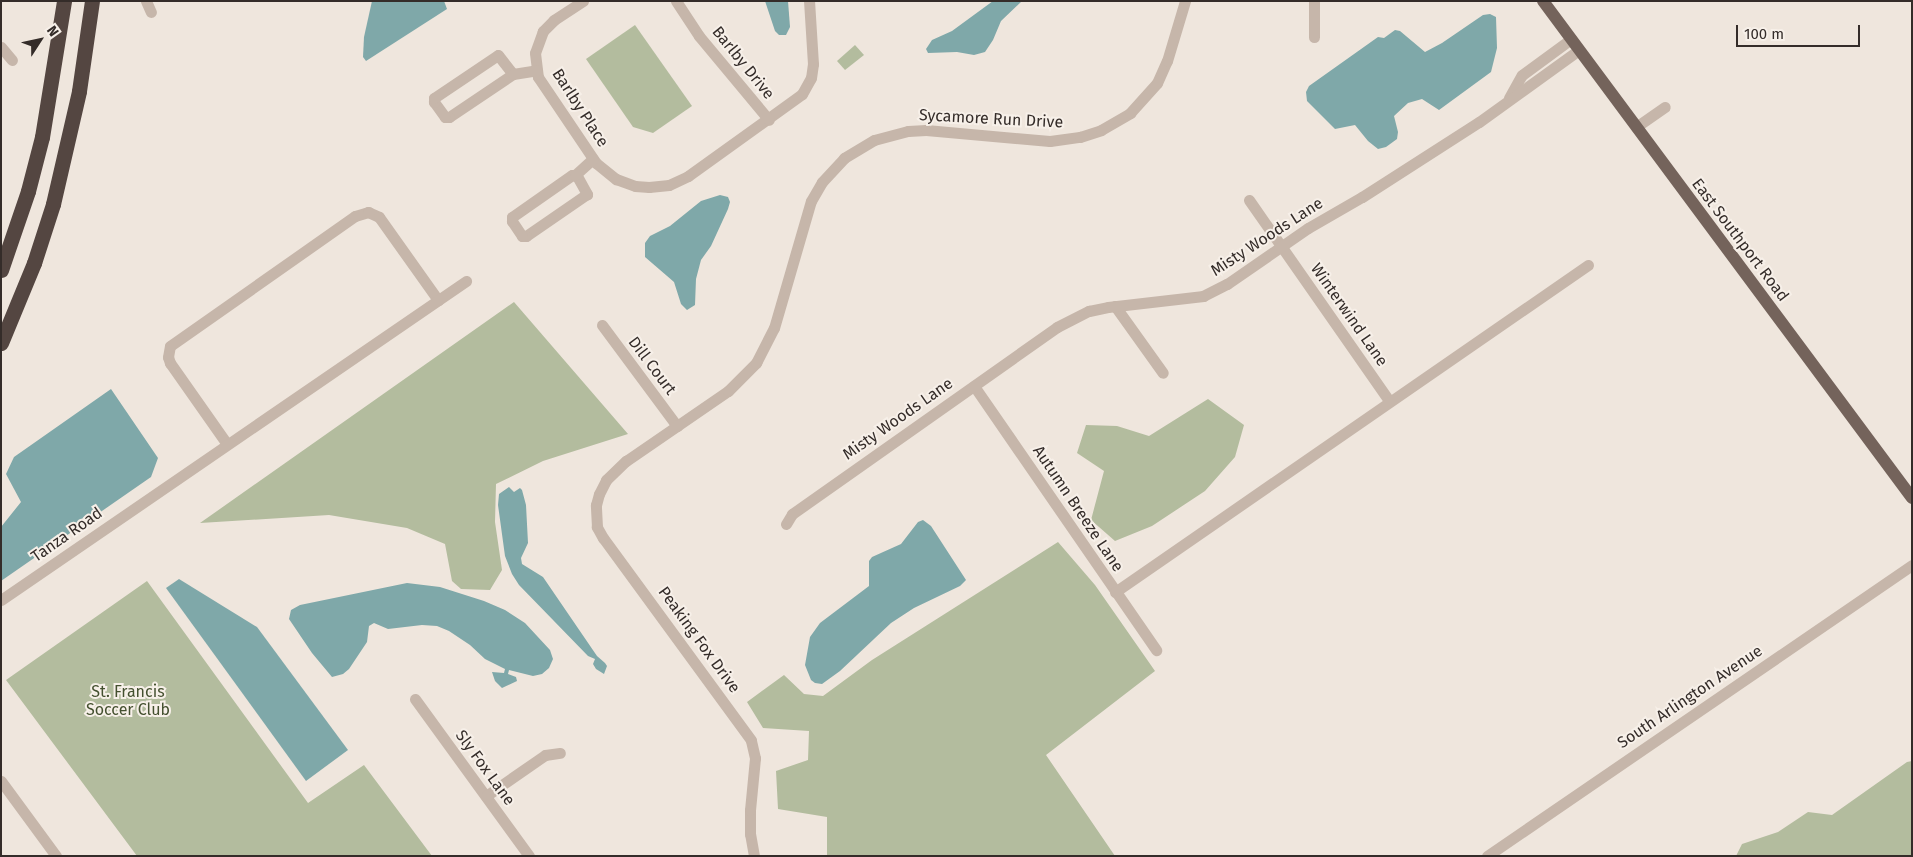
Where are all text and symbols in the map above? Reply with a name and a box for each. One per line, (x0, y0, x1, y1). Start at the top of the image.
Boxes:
north arrow (15, 15, 65, 65)
scale bar (1738, 15, 1862, 47)
text: N (43, 22, 62, 40)
street label: Barlby Drive (708, 23, 778, 103)
text: 100 m (1744, 25, 1784, 43)
street label: Barlby Place (548, 65, 612, 151)
street label: Sycamore Run Drive (918, 106, 1064, 132)
street label: East Southport Road (1688, 175, 1792, 305)
street label: Misty Woods Lane (1207, 194, 1327, 280)
street label: Winterwind Lane (1306, 260, 1392, 370)
street label: Dill Court (624, 333, 680, 399)
street label: Misty Woods Lane (839, 374, 957, 464)
street label: Autumn Breeze Lane (1029, 442, 1127, 576)
street label: Tanza Road (28, 504, 106, 566)
street label: Peaking Fox Drive (654, 583, 744, 697)
street label: South Arlington Avenue (1614, 641, 1766, 753)
park label: St. Francis Soccer Club (86, 682, 170, 720)
street label: Sly Fox Lane (451, 727, 519, 809)

